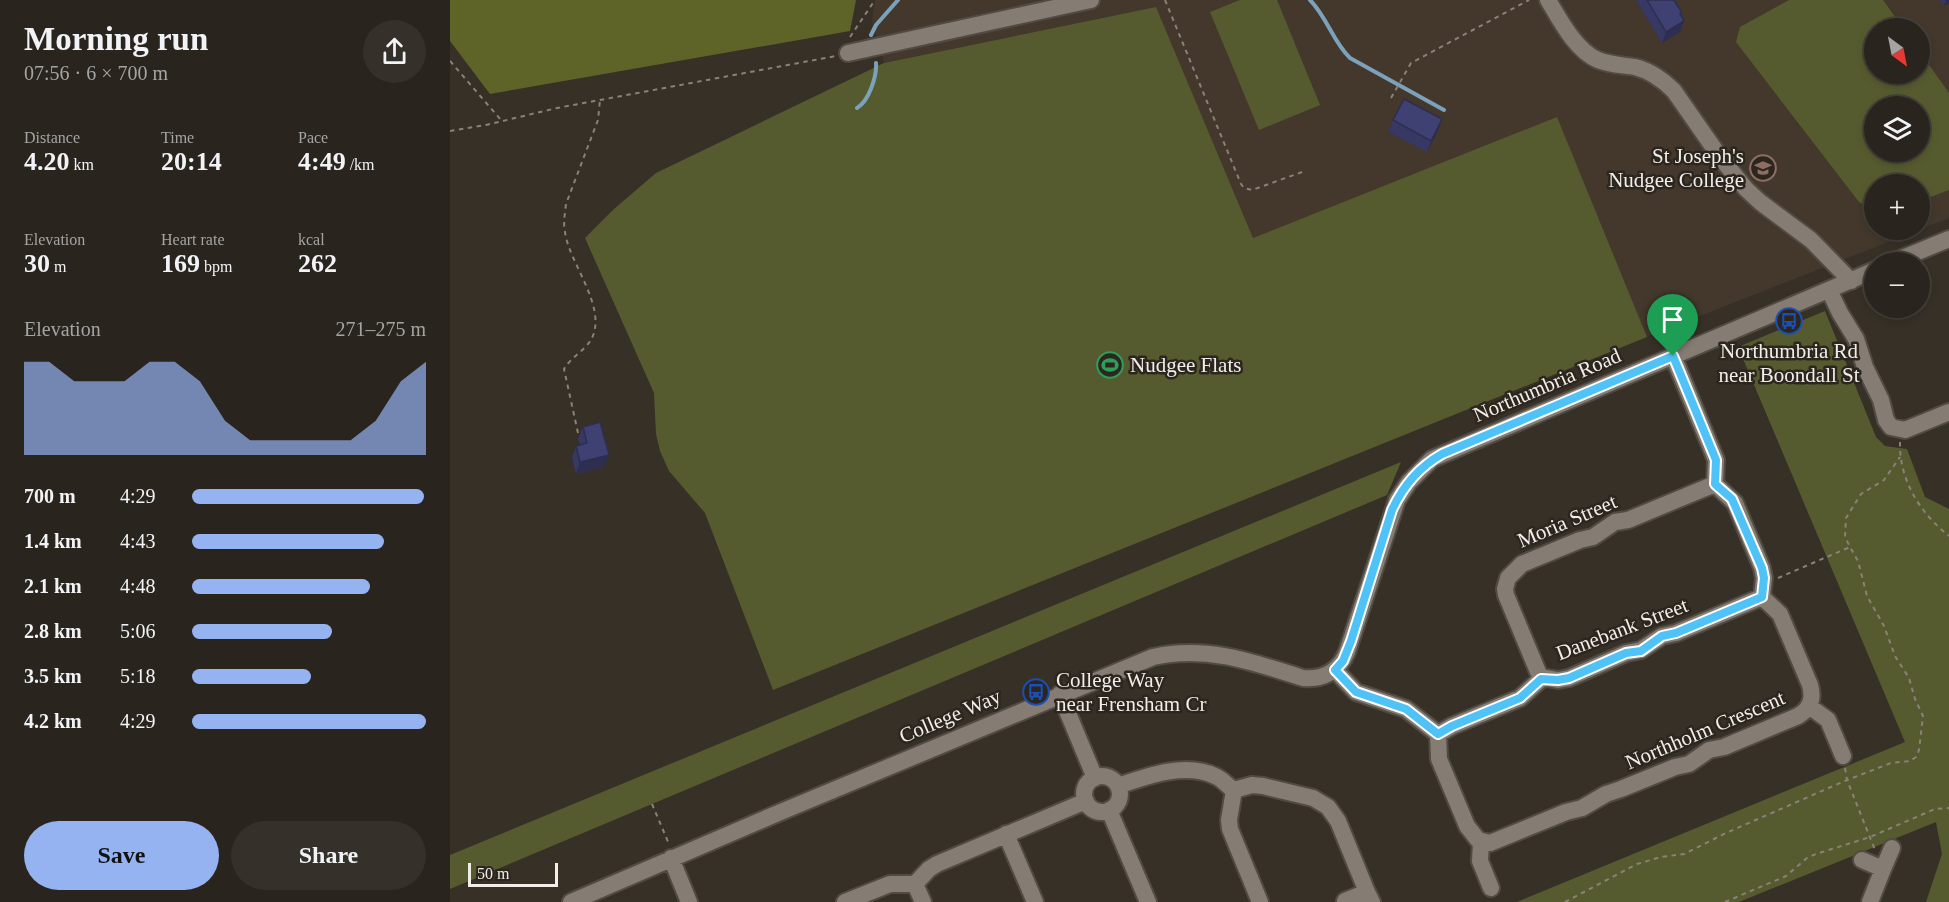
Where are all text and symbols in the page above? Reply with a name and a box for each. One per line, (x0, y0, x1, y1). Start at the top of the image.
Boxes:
north arrow (1864, 18, 1930, 84)
map controls (1864, 18, 1930, 318)
button: share (363, 20, 426, 83)
text: Morning run (24, 21, 208, 57)
text: 07:56 · 6 × 700 m (24, 62, 168, 84)
button: layers (1864, 96, 1930, 162)
text: Distance (24, 129, 80, 146)
text: Time (161, 129, 194, 146)
text: Pace (298, 129, 328, 146)
place label: St Joseph's Nudgee College (1608, 144, 1744, 192)
text: 4.20 (24, 147, 70, 176)
text: 20:14 (161, 147, 222, 176)
text: 4:49 (298, 147, 346, 176)
school or university icon: St Joseph's Nudgee College (1748, 153, 1778, 183)
text: km (70, 156, 94, 173)
text: /km (346, 156, 375, 173)
button: + (1864, 174, 1930, 240)
text: Elevation (24, 231, 85, 248)
text: Heart rate (161, 231, 225, 248)
text: kcal (298, 231, 325, 248)
text: 30 (24, 249, 50, 278)
text: 169 (161, 249, 200, 278)
text: 262 (298, 249, 337, 278)
button: − (1864, 252, 1930, 318)
text: m (50, 258, 66, 275)
text: bpm (200, 258, 232, 275)
pin (1647, 294, 1698, 356)
icon: arrive (1656, 303, 1689, 336)
bus stop icon: Northumbria Rd near Boondall St (1774, 306, 1804, 336)
text: Elevation (24, 318, 101, 340)
text: 271–275 m (335, 318, 426, 340)
place label: Northumbria Rd near Boondall St (1718, 339, 1860, 387)
street label: Northumbria Road (1470, 343, 1625, 427)
sports icon: Nudgee Flats (1095, 350, 1125, 380)
place label: Nudgee Flats (1130, 353, 1241, 377)
text: 700 m (24, 485, 76, 507)
text: 4:29 (120, 485, 156, 507)
street label: Moria Street (1514, 489, 1620, 553)
text: 1.4 km (24, 530, 82, 552)
text: 4:43 (120, 530, 156, 552)
text: 2.1 km (24, 575, 82, 597)
text: 4:48 (120, 575, 156, 597)
street label: Danebank Street (1553, 593, 1692, 665)
text: 2.8 km (24, 620, 82, 642)
text: 5:06 (120, 620, 156, 642)
text: 3.5 km (24, 665, 82, 687)
text: 5:18 (120, 665, 156, 687)
place label: College Way near Frensham Cr (1056, 668, 1206, 716)
bus stop icon: College Way near Frensham Cr (1021, 677, 1051, 707)
street label: College Way (896, 684, 1005, 748)
street label: Northholm Crescent (1622, 686, 1788, 774)
text: 4.2 km (24, 710, 82, 732)
text: 4:29 (120, 710, 156, 732)
button: Save (24, 821, 219, 890)
button: Share (231, 821, 426, 890)
scale bar (468, 860, 558, 888)
text: 50 m (477, 865, 509, 882)

